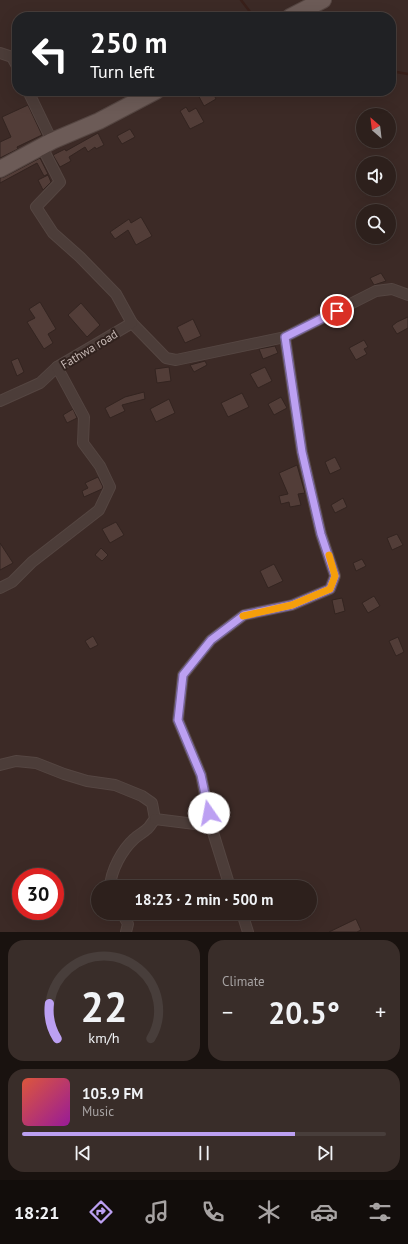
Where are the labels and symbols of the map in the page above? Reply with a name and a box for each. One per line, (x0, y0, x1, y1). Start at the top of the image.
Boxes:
north arrow (356, 108, 396, 148)
pin (320, 294, 354, 328)
street label: Fathwa road (58, 326, 120, 372)
position arrow (188, 792, 230, 834)
speed limit sign: 30 (12, 868, 64, 920)

